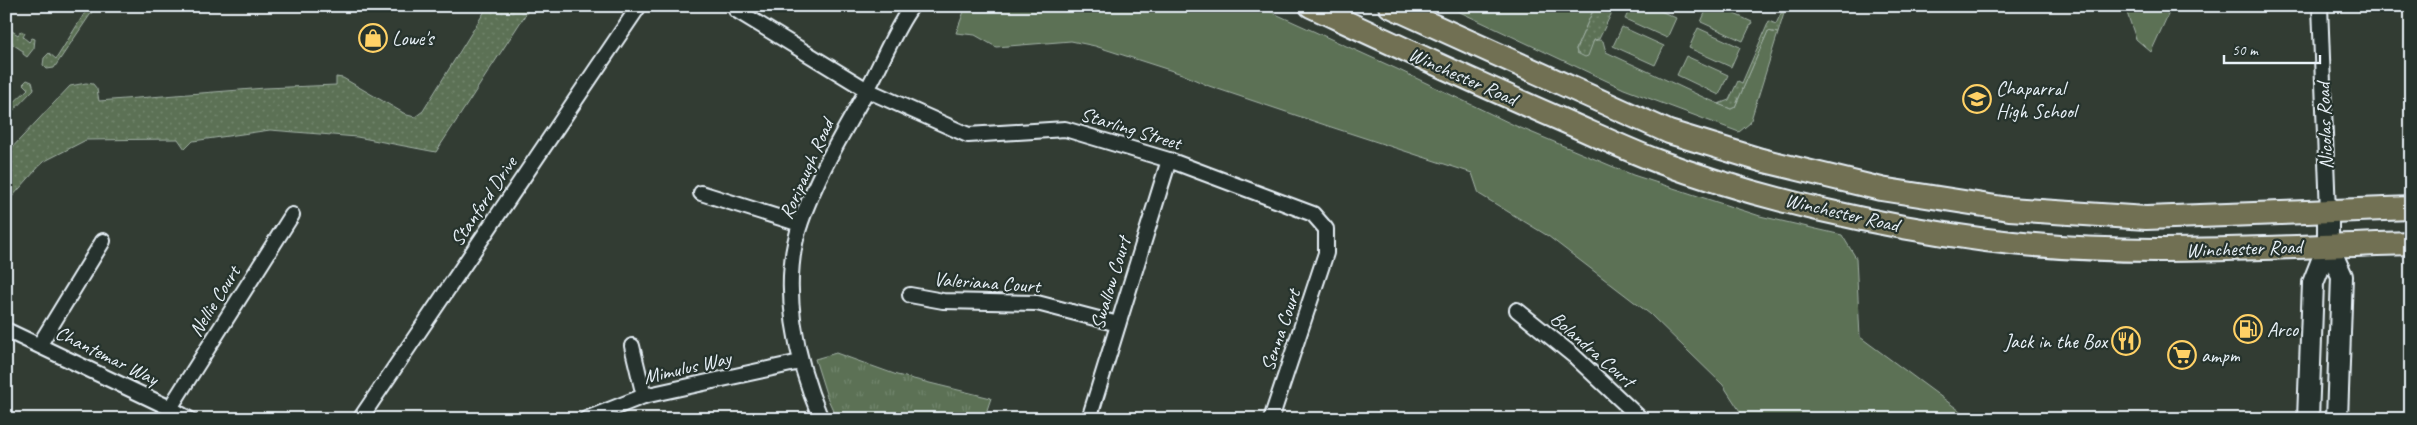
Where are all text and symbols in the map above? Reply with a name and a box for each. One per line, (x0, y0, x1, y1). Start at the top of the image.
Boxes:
shop icon: Lowe's (358, 23, 388, 53)
place label: Lowe's (392, 26, 436, 51)
scale bar (2224, 32, 2321, 64)
street label: Winchester Road (1405, 41, 1524, 113)
text: 50 m (2232, 41, 2259, 60)
place label: Chaparral High School (1996, 76, 2080, 124)
street label: Nicolas Road (2310, 79, 2339, 170)
school or university icon: Chaparral High School (1962, 84, 1992, 114)
street label: Starling Street (1078, 101, 1186, 156)
street label: Roripaugh Road (773, 113, 841, 223)
street label: Stanford Drive (444, 150, 523, 251)
street label: Winchester Road (1783, 187, 1904, 238)
street label: Swallow Court (1085, 231, 1137, 332)
street label: Winchester Road (2186, 234, 2305, 263)
street label: Nellie Court (183, 259, 247, 341)
street label: Valeriana Court (933, 266, 1043, 299)
street label: Senna Court (1255, 284, 1307, 374)
street label: Bolandra Court (1545, 306, 1643, 395)
fuel station icon: Arco (2233, 314, 2263, 344)
place label: Arco (2267, 317, 2299, 342)
street label: Chantemar Way (51, 320, 164, 392)
restaurant icon: Jack in the Box (2111, 326, 2141, 356)
place label: Jack in the Box (2003, 329, 2109, 354)
supermarket icon: ampm (2167, 340, 2197, 370)
place label: ampm (2201, 343, 2241, 368)
street label: Mimulus Way (641, 345, 735, 390)

